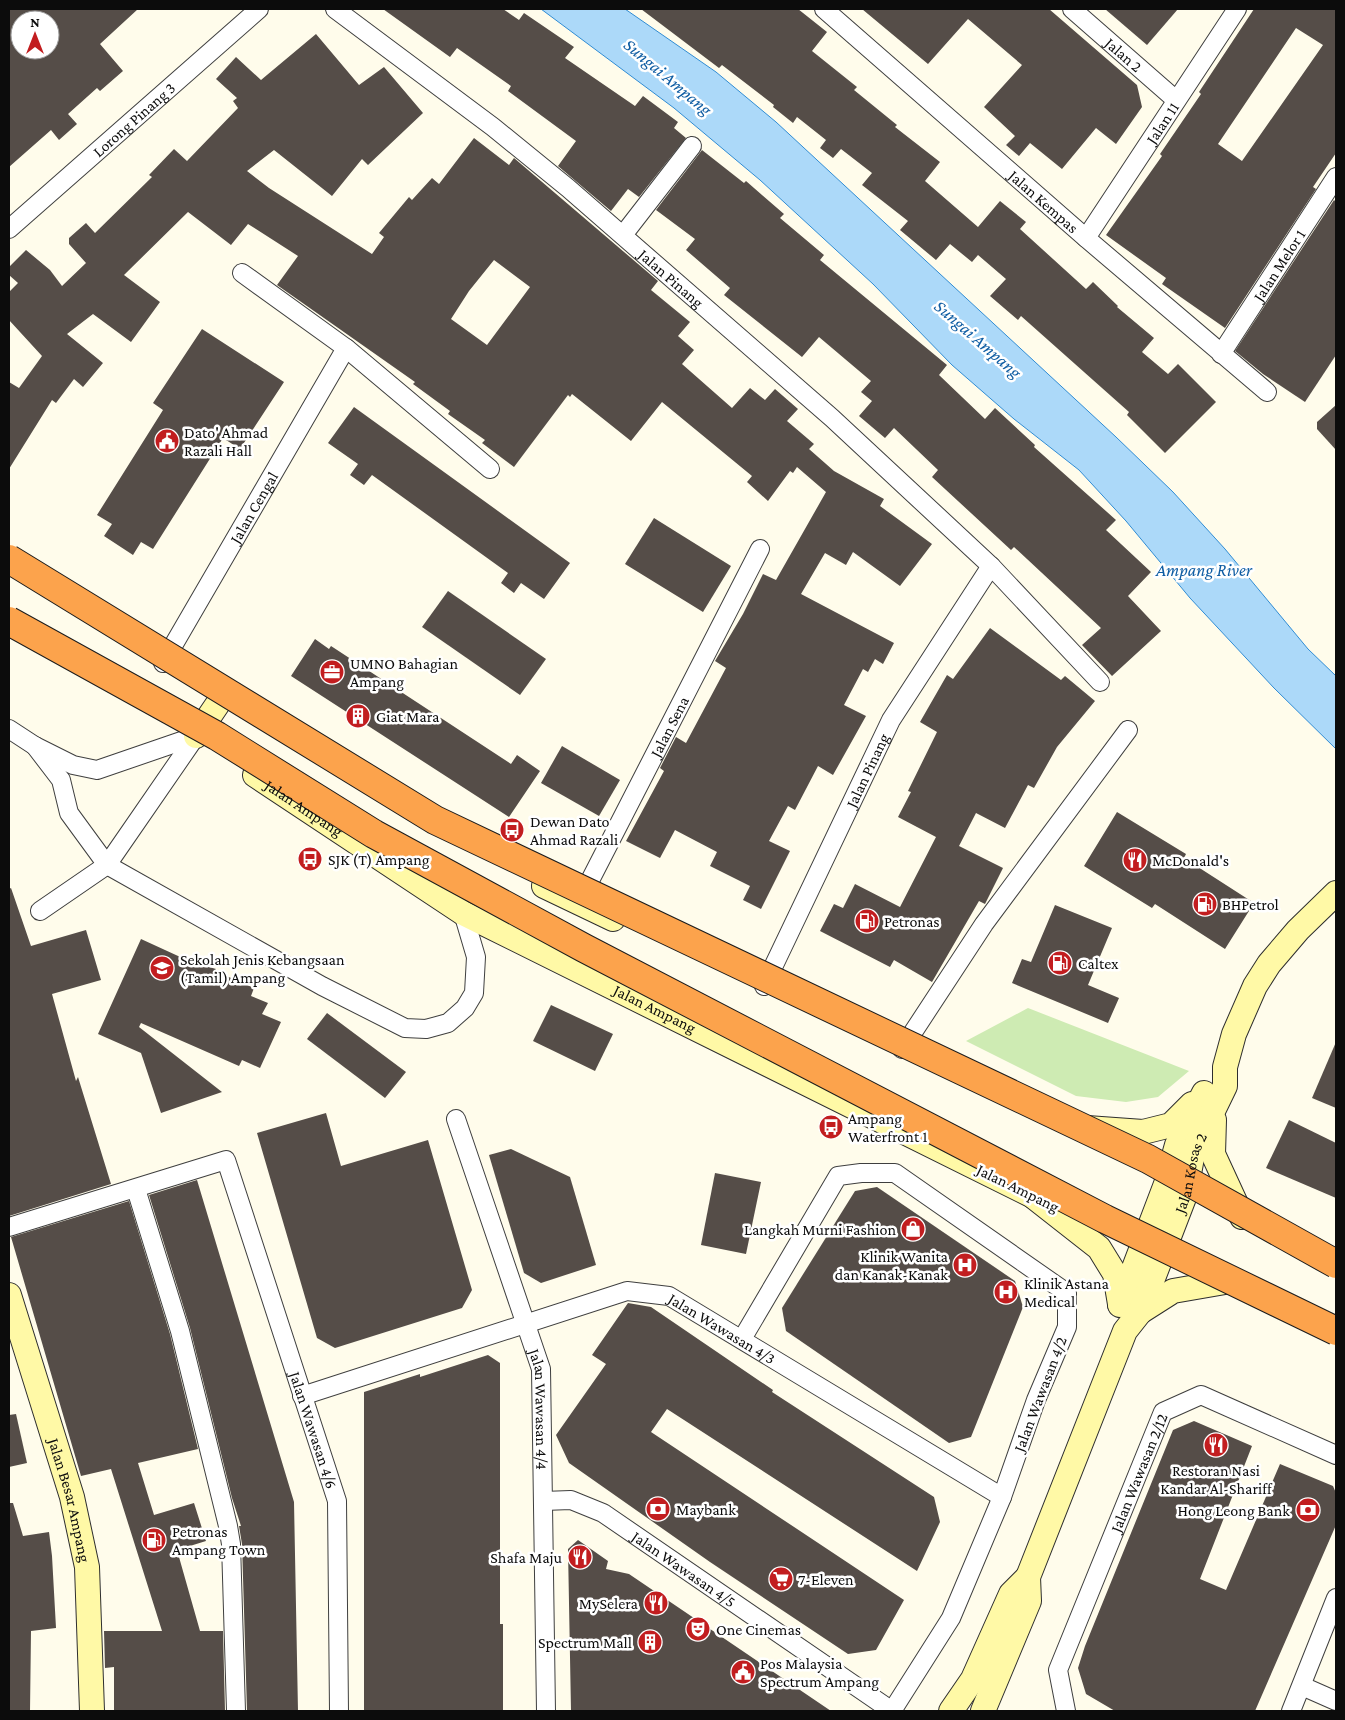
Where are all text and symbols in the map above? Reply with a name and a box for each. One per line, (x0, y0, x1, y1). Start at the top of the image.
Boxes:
north arrow (10, 10, 60, 60)
text: N (30, 14, 40, 30)
street label: Jalan 2 (1100, 33, 1146, 75)
water label: Sungai Ampang (620, 34, 717, 120)
street label: Lorong Pinang 3 (89, 79, 178, 160)
street label: Jalan 11 (1141, 99, 1182, 149)
street label: Jalan Kempas (1004, 165, 1082, 236)
street label: Jalan Melor 1 (1248, 226, 1308, 306)
street label: Jalan Pinang (634, 244, 707, 312)
water label: Sungai Ampang (930, 296, 1026, 383)
place label: Dato' Ahmad Razali Hall (184, 424, 269, 459)
public building icon: Dato' Ahmad Razali Hall (154, 428, 180, 454)
street label: Jalan Cengal (225, 469, 281, 548)
water label: Ampang River (1155, 560, 1253, 580)
place label: UMNO Bahagian Ampang (350, 655, 458, 691)
office icon: UMNO Bahagian Ampang (319, 659, 345, 685)
street label: Jalan Sena (645, 693, 692, 762)
building icon: Giat Mara (345, 703, 371, 729)
place label: Giat Mara (376, 708, 440, 725)
street label: Jalan Pinang (841, 730, 893, 812)
street label: Jalan Ampang (260, 775, 346, 840)
place label: Dewan Dato Ahmad Razali (530, 813, 618, 848)
bus stop icon: Dewan Dato Ahmad Razali (499, 817, 525, 843)
bus stop icon: SJK (T) Ampang (297, 846, 323, 872)
restaurant icon: McDonald's (1122, 847, 1148, 873)
place label: SJK (T) Ampang (328, 851, 430, 869)
place label: McDonald's (1152, 852, 1229, 869)
fuel station icon: BHPetrol (1192, 891, 1218, 917)
place label: BHPetrol (1222, 896, 1279, 913)
fuel station icon: Petronas (854, 908, 880, 934)
place label: Petronas (884, 913, 940, 930)
fuel station icon: Caltex (1047, 950, 1073, 976)
place label: Sekolah Jenis Kebangsaan (Tamil) Ampang (180, 951, 345, 987)
school or university icon: Sekolah Jenis Kebangsaan (Tamil) Ampang (149, 955, 175, 981)
place label: Caltex (1078, 955, 1119, 972)
street label: Jalan Ampang (609, 980, 699, 1037)
place label: Ampang Waterfront 1 (848, 1110, 928, 1145)
bus stop icon: Ampang Waterfront 1 (818, 1114, 844, 1140)
street label: Jalan Kosas 2 (1170, 1130, 1210, 1218)
street label: Jalan Ampang (972, 1160, 1062, 1216)
shop icon: Langkah Murni Fashion (900, 1216, 926, 1242)
place label: Langkah Murni Fashion (744, 1221, 896, 1239)
place label: Klinik Wanita dan Kanak-Kanak (835, 1248, 949, 1283)
hospital icon: Klinik Wanita dan Kanak-Kanak (952, 1252, 978, 1278)
place label: Klinik Astana Medical (1024, 1275, 1110, 1310)
hospital icon: Klinik Astana Medical (993, 1279, 1019, 1305)
street label: Jalan Wawasan 4/3 (663, 1288, 779, 1367)
street label: Jalan Wawasan 4/2 (1009, 1334, 1071, 1456)
street label: Jalan Wawasan 4/4 (525, 1345, 551, 1470)
street label: Jalan Wawasan 4/6 (285, 1367, 341, 1491)
street label: Jalan Wawasan 2/12 (1106, 1410, 1170, 1537)
restaurant icon: Restoran Nasi Kandar Al-Shariff (1203, 1432, 1229, 1458)
street label: Jalan Besar Ampang (44, 1434, 94, 1564)
place label: Restoran Nasi Kandar Al-Shariff (1160, 1462, 1273, 1497)
bank icon: Maybank (645, 1496, 671, 1522)
bank icon: Hong Leong Bank (1295, 1497, 1321, 1523)
place label: Maybank (676, 1501, 736, 1519)
place label: Hong Leong Bank (1178, 1502, 1290, 1520)
place label: Petronas Ampang Town (172, 1523, 266, 1559)
street label: Jalan Wawasan 4/5 (627, 1526, 739, 1610)
fuel station icon: Petronas Ampang Town (141, 1527, 167, 1553)
restaurant icon: Shafa Maju (567, 1544, 593, 1570)
place label: Shafa Maju (490, 1549, 563, 1567)
supermarket icon: 7-Eleven (768, 1566, 794, 1592)
place label: 7-Eleven (798, 1571, 854, 1588)
restaurant icon: MySelera (643, 1590, 669, 1616)
place label: MySelera (579, 1595, 639, 1613)
theatre icon: One Cinemas (685, 1616, 711, 1642)
place label: One Cinemas (716, 1621, 801, 1638)
building icon: Spectrum Mall (637, 1629, 663, 1655)
place label: Spectrum Mall (538, 1634, 632, 1652)
place label: Pos Malaysia Spectrum Ampang (760, 1655, 879, 1691)
public building icon: Pos Malaysia Spectrum Ampang (730, 1659, 756, 1685)

